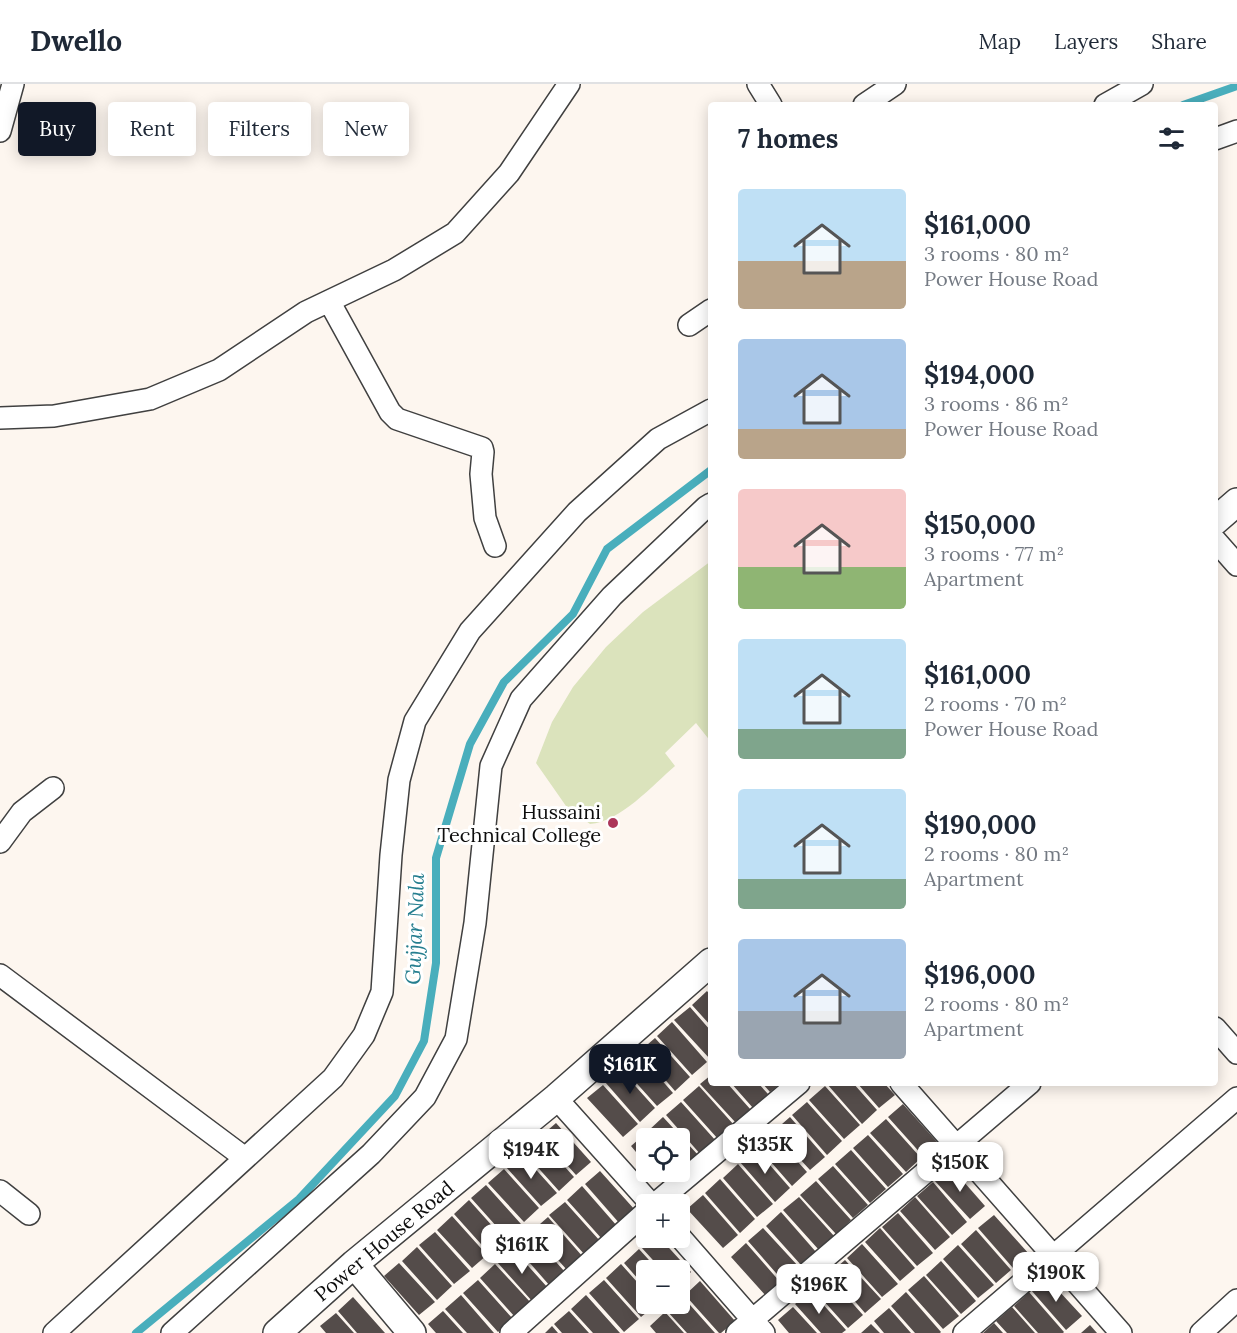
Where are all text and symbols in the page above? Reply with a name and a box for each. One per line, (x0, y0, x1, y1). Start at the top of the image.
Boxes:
text: Dwello (30, 23, 122, 59)
text: Map (978, 28, 1021, 55)
text: Layers (1054, 28, 1118, 55)
text: Share (1151, 28, 1207, 55)
chip: Buy (18, 102, 96, 156)
chip: Rent (108, 102, 196, 156)
chip: Filters (208, 102, 311, 156)
chip: New (323, 102, 409, 156)
text: 7 homes (738, 122, 838, 155)
icon: filters (1155, 122, 1188, 155)
text: $161,000 (924, 208, 1031, 241)
icon: home (786, 213, 858, 285)
text: 3 rooms · 80 m² (924, 241, 1069, 266)
text: Power House Road (924, 266, 1099, 291)
text: $194,000 (924, 358, 1035, 391)
icon: home (786, 363, 858, 435)
text: 3 rooms · 86 m² (924, 391, 1069, 416)
text: Power House Road (924, 416, 1099, 441)
text: $150,000 (924, 508, 1036, 541)
icon: home (786, 513, 858, 585)
text: 3 rooms · 77 m² (924, 541, 1064, 566)
text: Apartment (924, 566, 1024, 591)
text: $161,000 (924, 658, 1031, 691)
icon: home (786, 663, 858, 735)
text: 2 rooms · 70 m² (924, 691, 1067, 716)
text: Power House Road (924, 716, 1099, 741)
place label: Hussaini Technical College (437, 799, 601, 847)
text: $190,000 (924, 808, 1037, 841)
icon: home (786, 813, 858, 885)
marker: Hussaini Technical College (606, 816, 620, 830)
text: 2 rooms · 80 m² (924, 841, 1069, 866)
text: Apartment (924, 866, 1024, 891)
water label: Gujjar Nala (399, 872, 430, 985)
text: $196,000 (924, 958, 1036, 991)
icon: home (786, 963, 858, 1035)
text: 2 rooms · 80 m² (924, 991, 1069, 1016)
text: Apartment (924, 1016, 1024, 1041)
pin: $161K (588, 1044, 672, 1095)
text: $161K (603, 1051, 657, 1076)
pin: $135K (723, 1124, 807, 1175)
map controls (636, 1128, 690, 1314)
button: locate (636, 1128, 690, 1182)
pin: $194K (489, 1129, 573, 1180)
text: $135K (737, 1131, 793, 1156)
text: $194K (503, 1136, 559, 1161)
pin: $150K (918, 1142, 1002, 1193)
text: $150K (931, 1149, 989, 1174)
street label: Power House Road (309, 1175, 459, 1306)
button: + (636, 1194, 690, 1248)
pin: $161K (480, 1224, 564, 1275)
text: $161K (495, 1231, 549, 1256)
pin: $190K (1014, 1252, 1098, 1303)
text: $190K (1027, 1259, 1085, 1284)
button: − (636, 1260, 690, 1314)
pin: $196K (777, 1264, 861, 1315)
text: $196K (790, 1271, 848, 1296)

